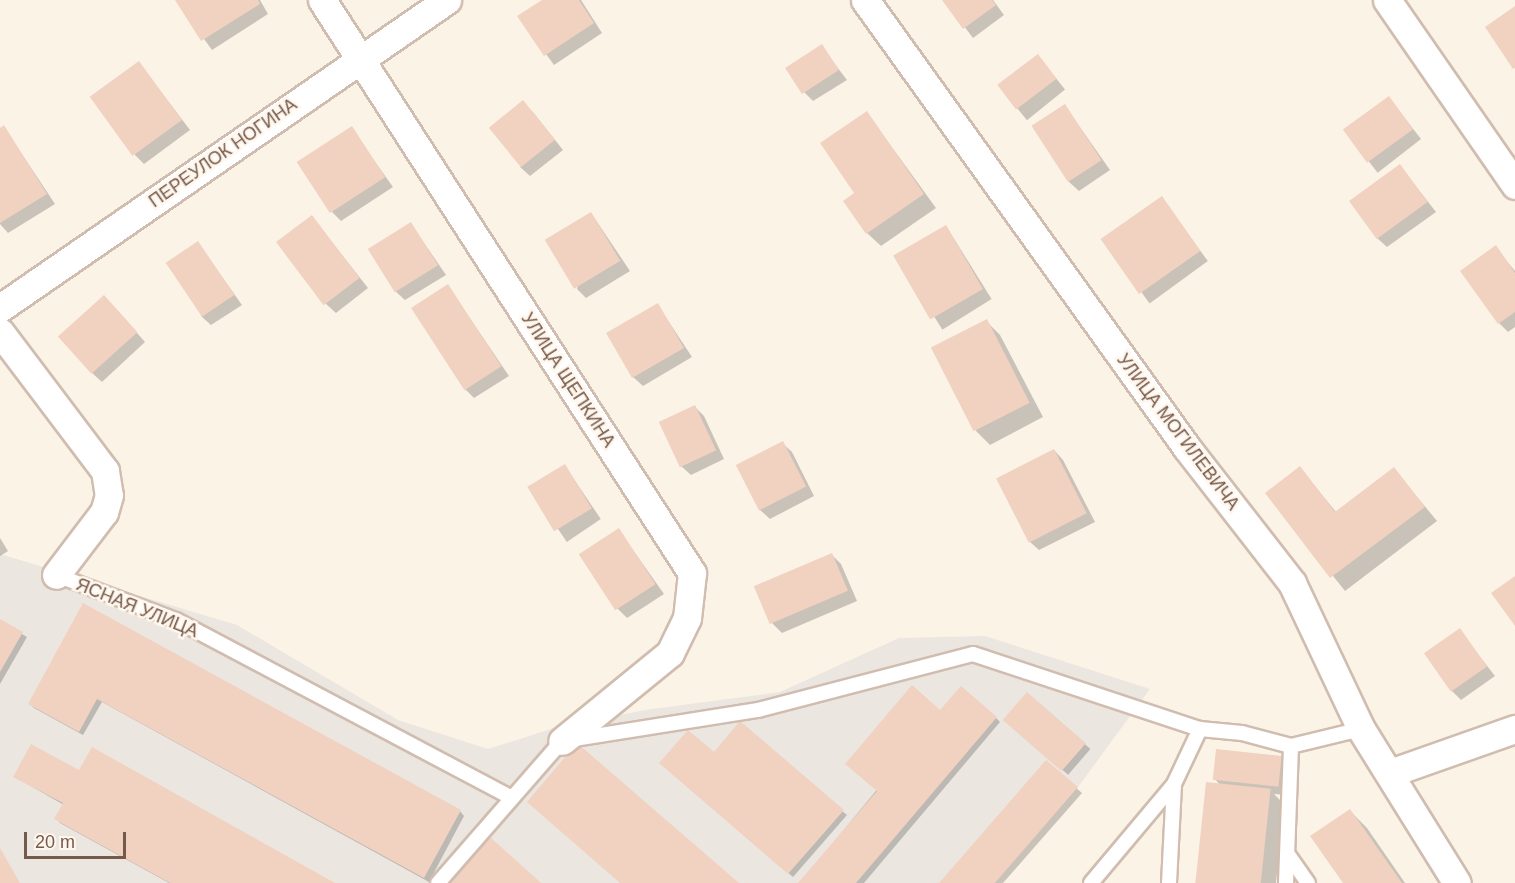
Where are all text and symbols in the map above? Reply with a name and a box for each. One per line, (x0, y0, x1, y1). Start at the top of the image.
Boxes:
street label: ПЕРЕУЛОК НОГИНА (145, 94, 301, 212)
street label: УЛИЦА ЩЕПКИНА (516, 309, 620, 451)
street label: УЛИЦА МОГИЛЕВИЧА (1112, 349, 1244, 515)
street label: ЯСНАЯ УЛИЦА (73, 574, 201, 642)
scale bar (27, 820, 129, 858)
text: 20 m (35, 832, 75, 852)

